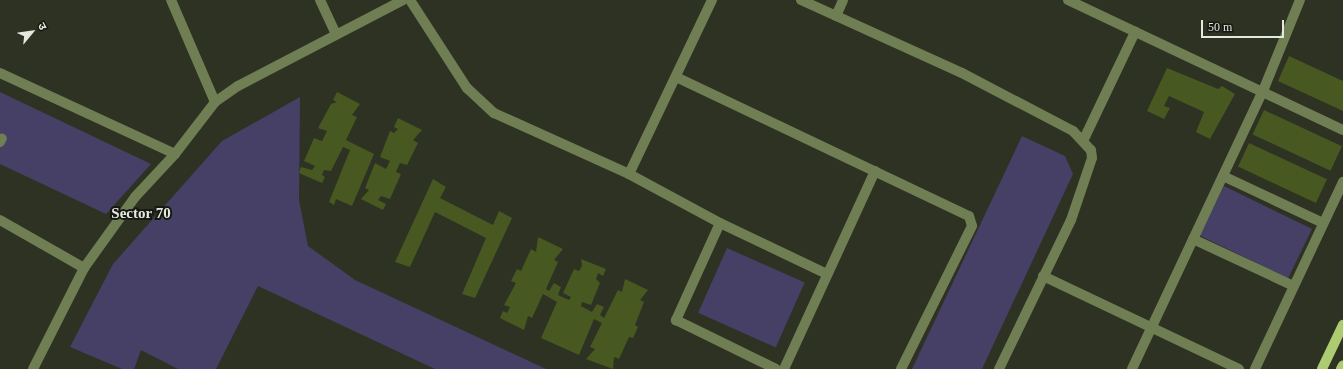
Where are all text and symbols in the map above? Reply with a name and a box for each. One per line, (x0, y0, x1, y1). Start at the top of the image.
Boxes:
north arrow (12, 12, 52, 52)
scale bar (1203, 12, 1286, 38)
text: उ (36, 20, 49, 32)
text: 50 m (1208, 20, 1232, 34)
district label: Sector 70 (111, 205, 171, 223)

